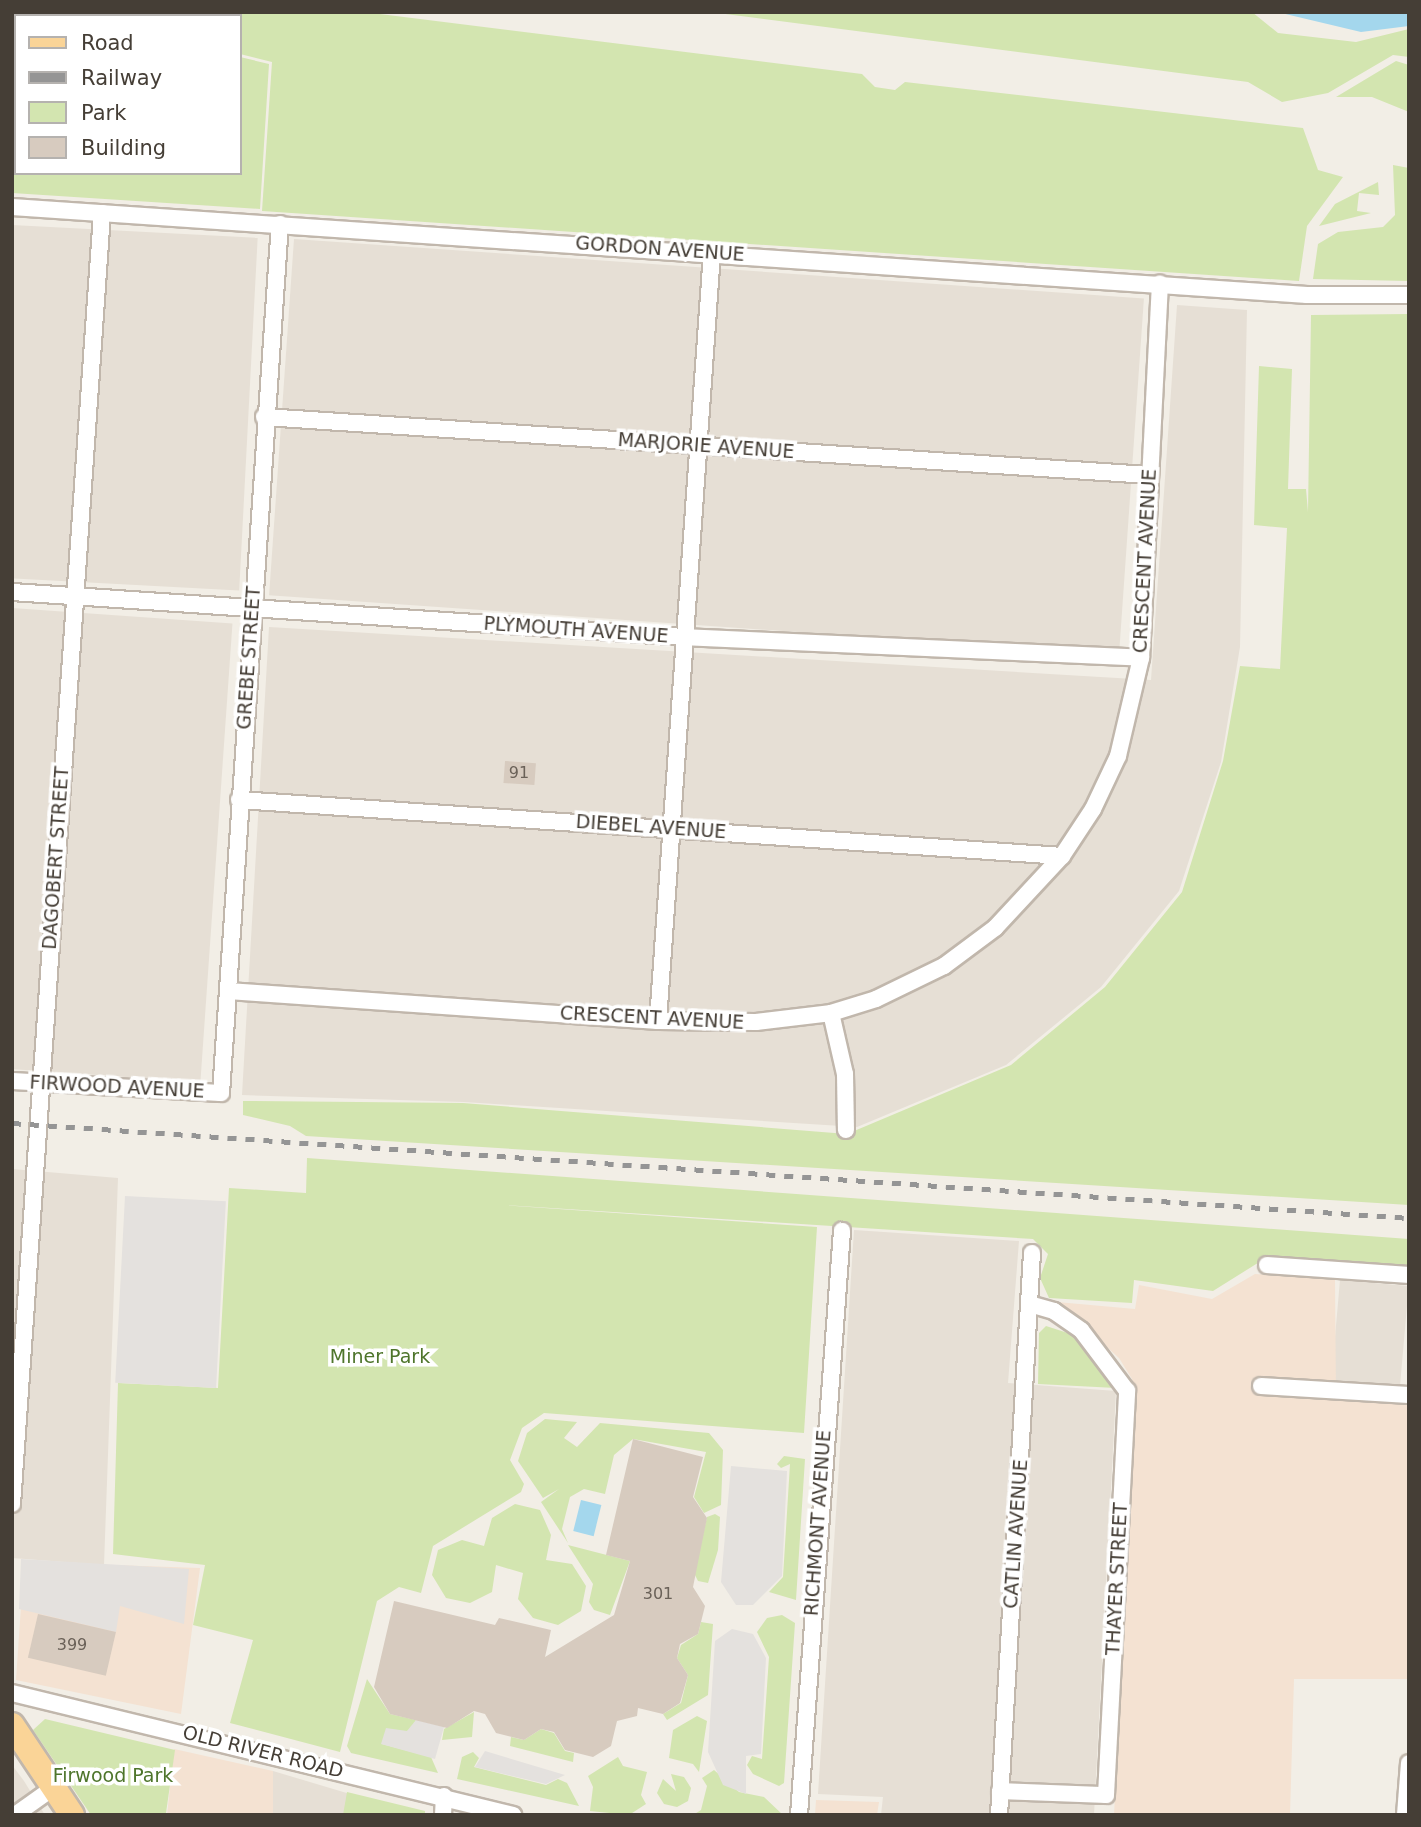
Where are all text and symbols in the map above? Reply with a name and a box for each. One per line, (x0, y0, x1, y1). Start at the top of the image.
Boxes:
legend (14, 14, 242, 175)
text: Road (81, 31, 134, 55)
text: Railway (81, 66, 162, 90)
text: Park (81, 101, 126, 125)
text: Building (81, 136, 166, 160)
street label: GORDON AVENUE (575, 232, 745, 266)
street label: MARJORIE AVENUE (617, 428, 795, 464)
street label: CRESCENT AVENUE (1129, 468, 1161, 654)
street label: GREBE STREET (233, 586, 265, 730)
street label: PLYMOUTH AVENUE (483, 612, 669, 648)
house number: 91 (509, 763, 529, 783)
street label: DAGOBERT STREET (38, 766, 74, 950)
street label: DIEBEL AVENUE (575, 810, 727, 844)
street label: CRESCENT AVENUE (559, 1002, 745, 1034)
street label: FIRWOOD AVENUE (29, 1071, 205, 1103)
park label: Miner Park (330, 1346, 430, 1368)
street label: RICHMONT AVENUE (800, 1429, 836, 1617)
street label: CATLIN AVENUE (999, 1459, 1033, 1609)
street label: THAYER STREET (1102, 1502, 1132, 1656)
house number: 301 (643, 1584, 673, 1604)
house number: 399 (57, 1635, 87, 1655)
street label: OLD RIVER ROAD (180, 1721, 346, 1783)
park label: Firwood Park (53, 1765, 173, 1787)

